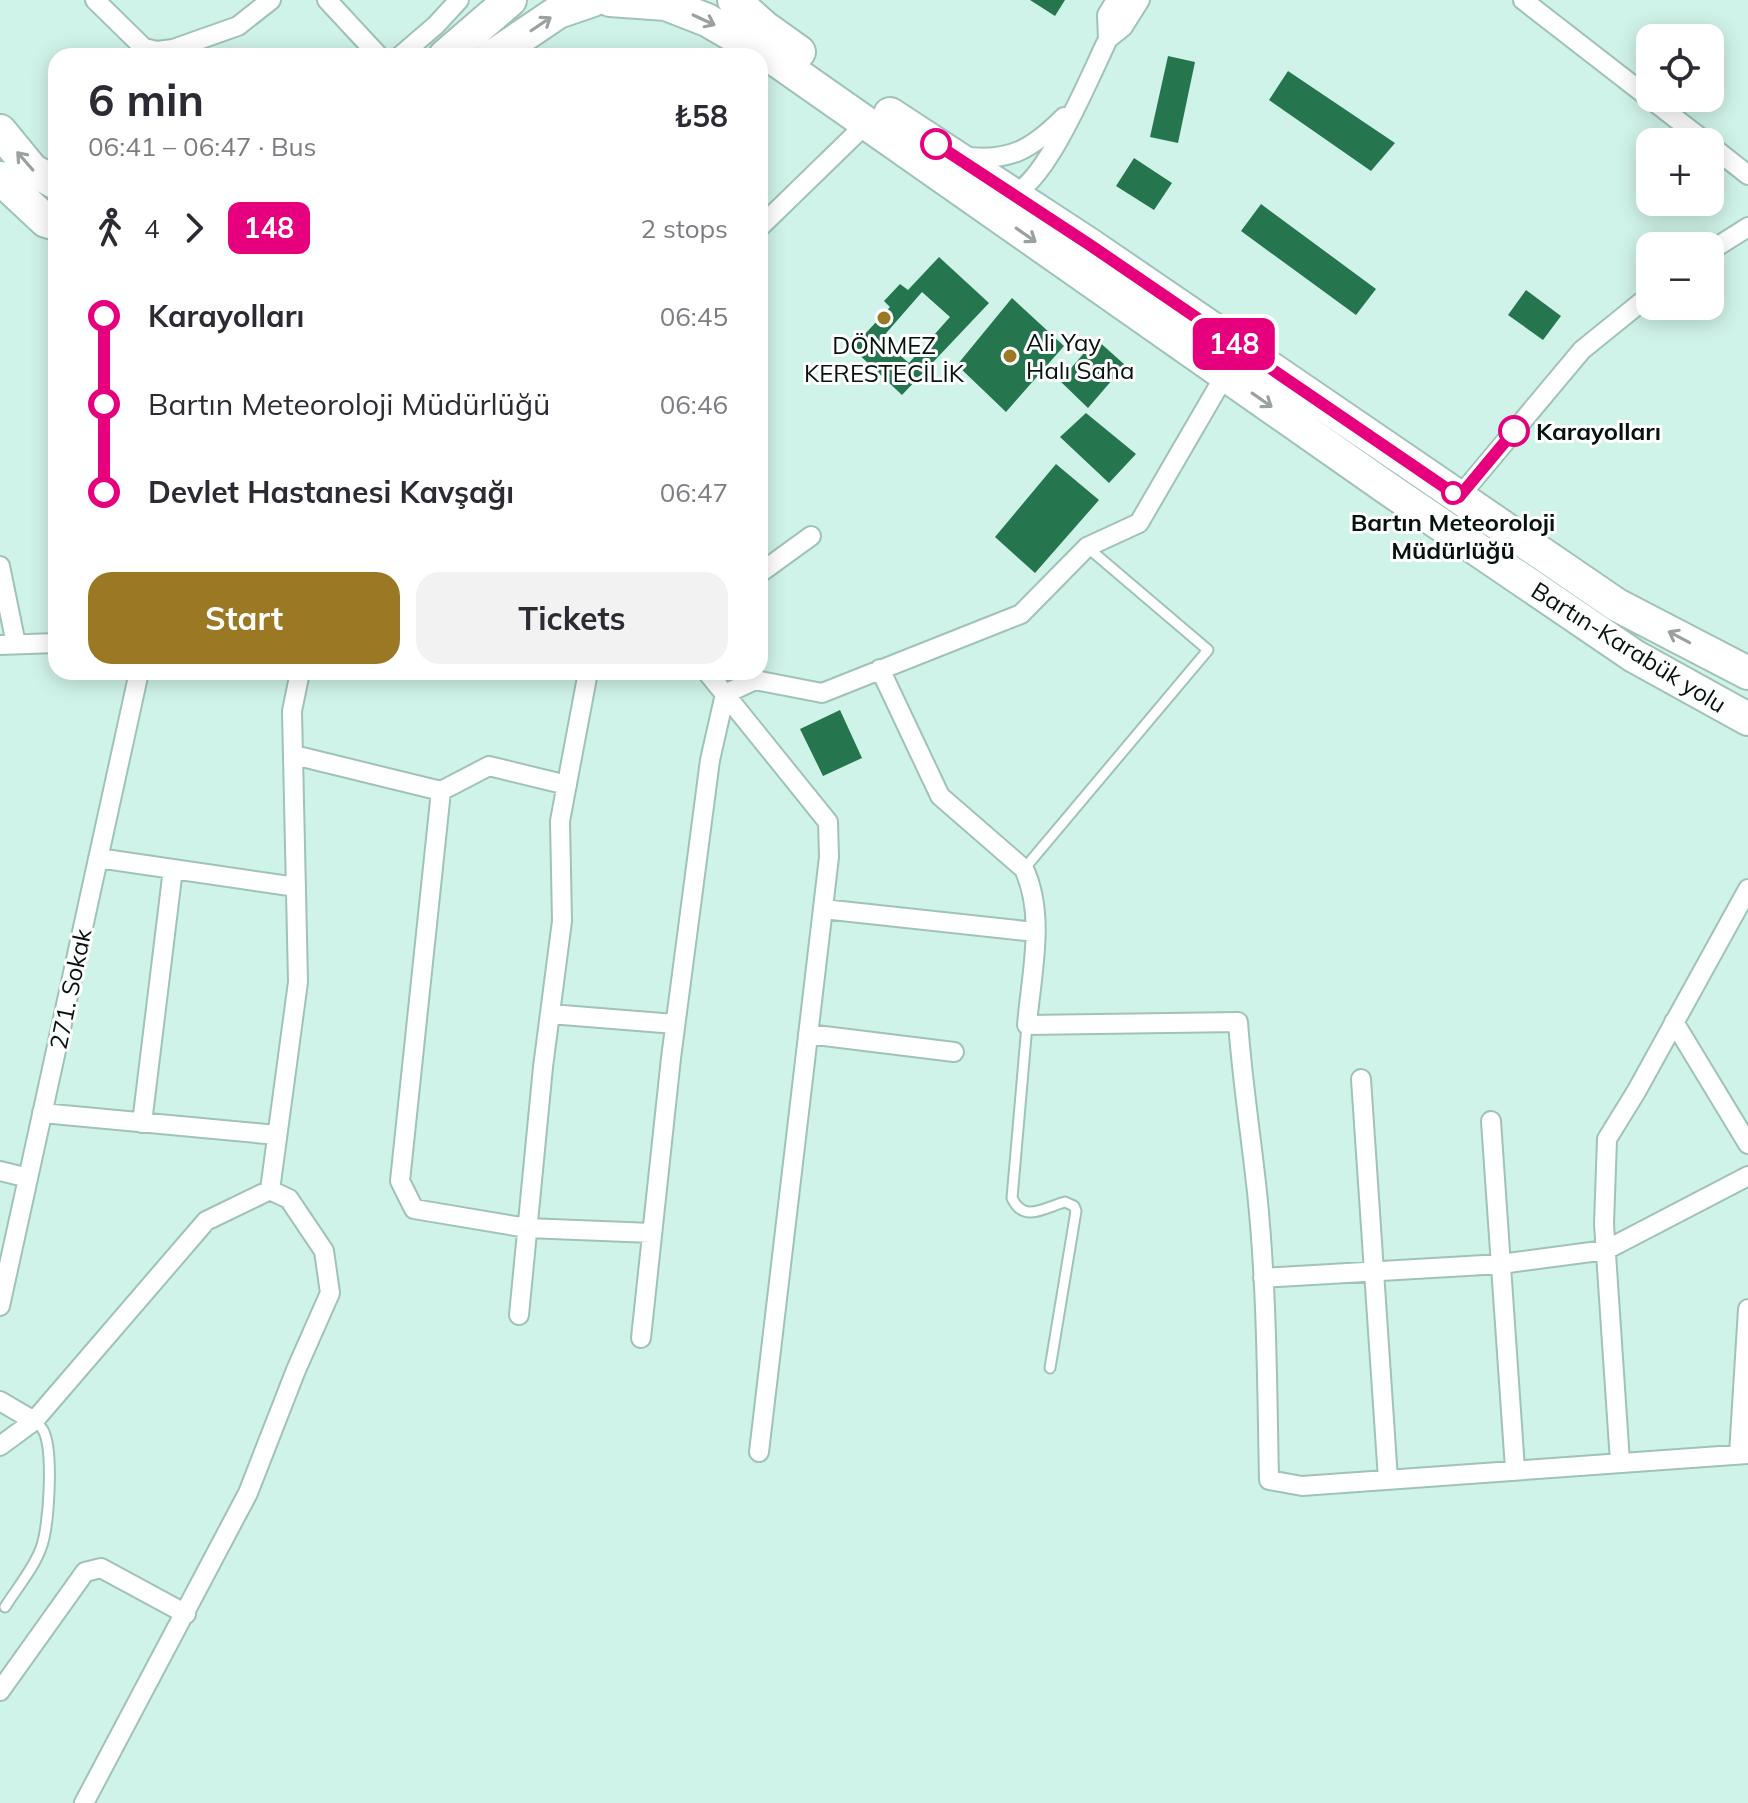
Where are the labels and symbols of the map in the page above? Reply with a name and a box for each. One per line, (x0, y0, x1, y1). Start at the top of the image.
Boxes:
one-way arrow (692, 13, 716, 28)
one-way arrow (529, 15, 551, 32)
unlabelled marker (921, 129, 951, 159)
one-way arrow (16, 151, 34, 171)
one-way arrow (1014, 227, 1036, 243)
marker: DÖNMEZ KERESTECİLİK (875, 309, 893, 327)
line badge: 148 (1188, 318, 1280, 370)
place label: Ali Yay Halı Saha (1026, 327, 1134, 385)
place label: DÖNMEZ KERESTECİLİK (804, 330, 965, 388)
marker: Ali Yay Halı Saha (1001, 347, 1019, 365)
one-way arrow (1250, 392, 1272, 408)
marker: Karayolları (1499, 416, 1529, 446)
place label: Karayolları (1536, 416, 1661, 446)
marker: Bartın Meteoroloji Müdürlüğü (1442, 482, 1464, 504)
place label: Bartın Meteoroloji Müdürlüğü (1351, 507, 1555, 565)
street label: Bartın-Karabük yolu (1526, 575, 1732, 719)
one-way arrow (1667, 629, 1691, 645)
street label: 271. Sokak (43, 925, 98, 1052)

